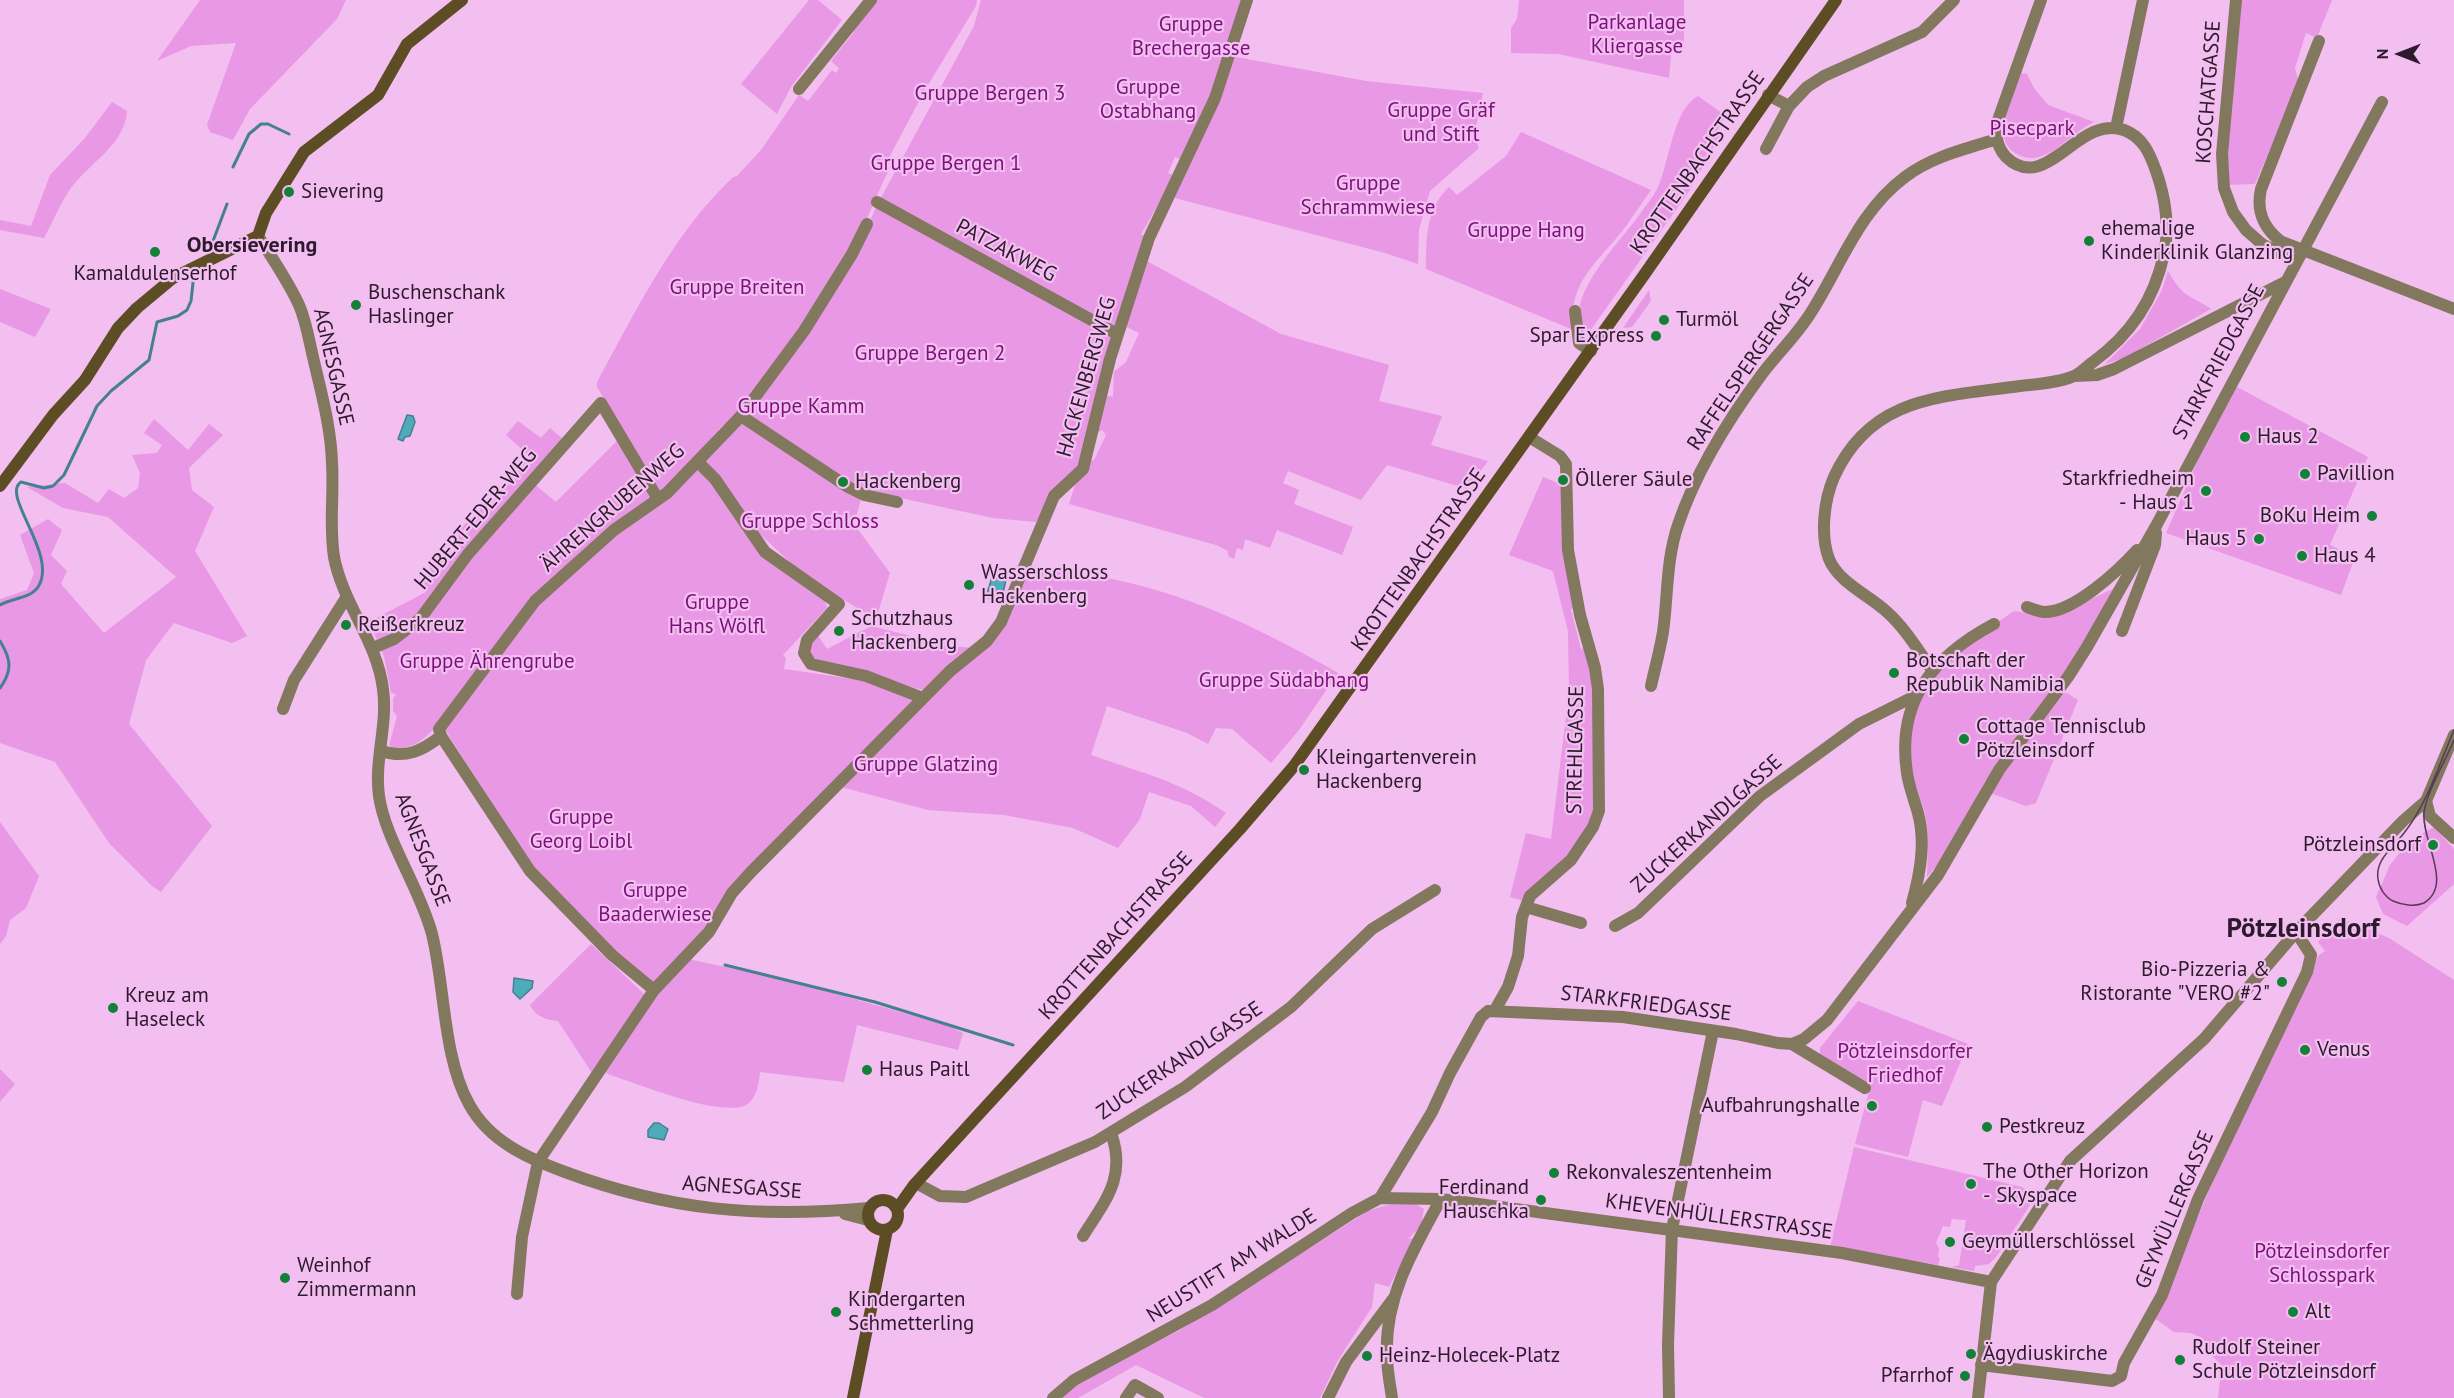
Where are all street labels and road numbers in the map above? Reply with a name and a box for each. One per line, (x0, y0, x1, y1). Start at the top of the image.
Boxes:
street label: KOSCHATGASSE (2191, 19, 2227, 165)
street label: KROTTENBACHSTRASSE (1625, 67, 1771, 259)
street label: PATZAKWEG (951, 214, 1061, 288)
street label: RAFFELSPERGERGASSE (1682, 269, 1820, 455)
street label: STARKFRIEDGASSE (2167, 280, 2271, 444)
street label: HACKENBERGWEG (1052, 294, 1122, 460)
street label: AGNESGASSE (307, 306, 359, 428)
street label: ÄHRENGRUBENWEG (536, 439, 690, 577)
street label: HUBERT-EDER-WEG (409, 443, 543, 595)
street label: KROTTENBACHSTRASSE (1346, 464, 1492, 656)
street label: STREHLGASSE (1562, 685, 1590, 815)
street label: ZUCKERKANDLGASSE (1626, 750, 1788, 898)
street label: AGNESGASSE (389, 790, 455, 910)
street label: KROTTENBACHSTRASSE (1034, 847, 1198, 1025)
street label: STARKFRIEDGASSE (1559, 981, 1733, 1027)
street label: ZUCKERKANDLGASSE (1092, 996, 1268, 1126)
street label: GEYMÜLLERGASSE (2130, 1127, 2220, 1293)
street label: AGNESGASSE (681, 1171, 803, 1205)
street label: KHEVENHÜLLERSTRASSE (1604, 1189, 1834, 1245)
street label: NEUSTIFT AM WALDE (1142, 1204, 1322, 1328)

